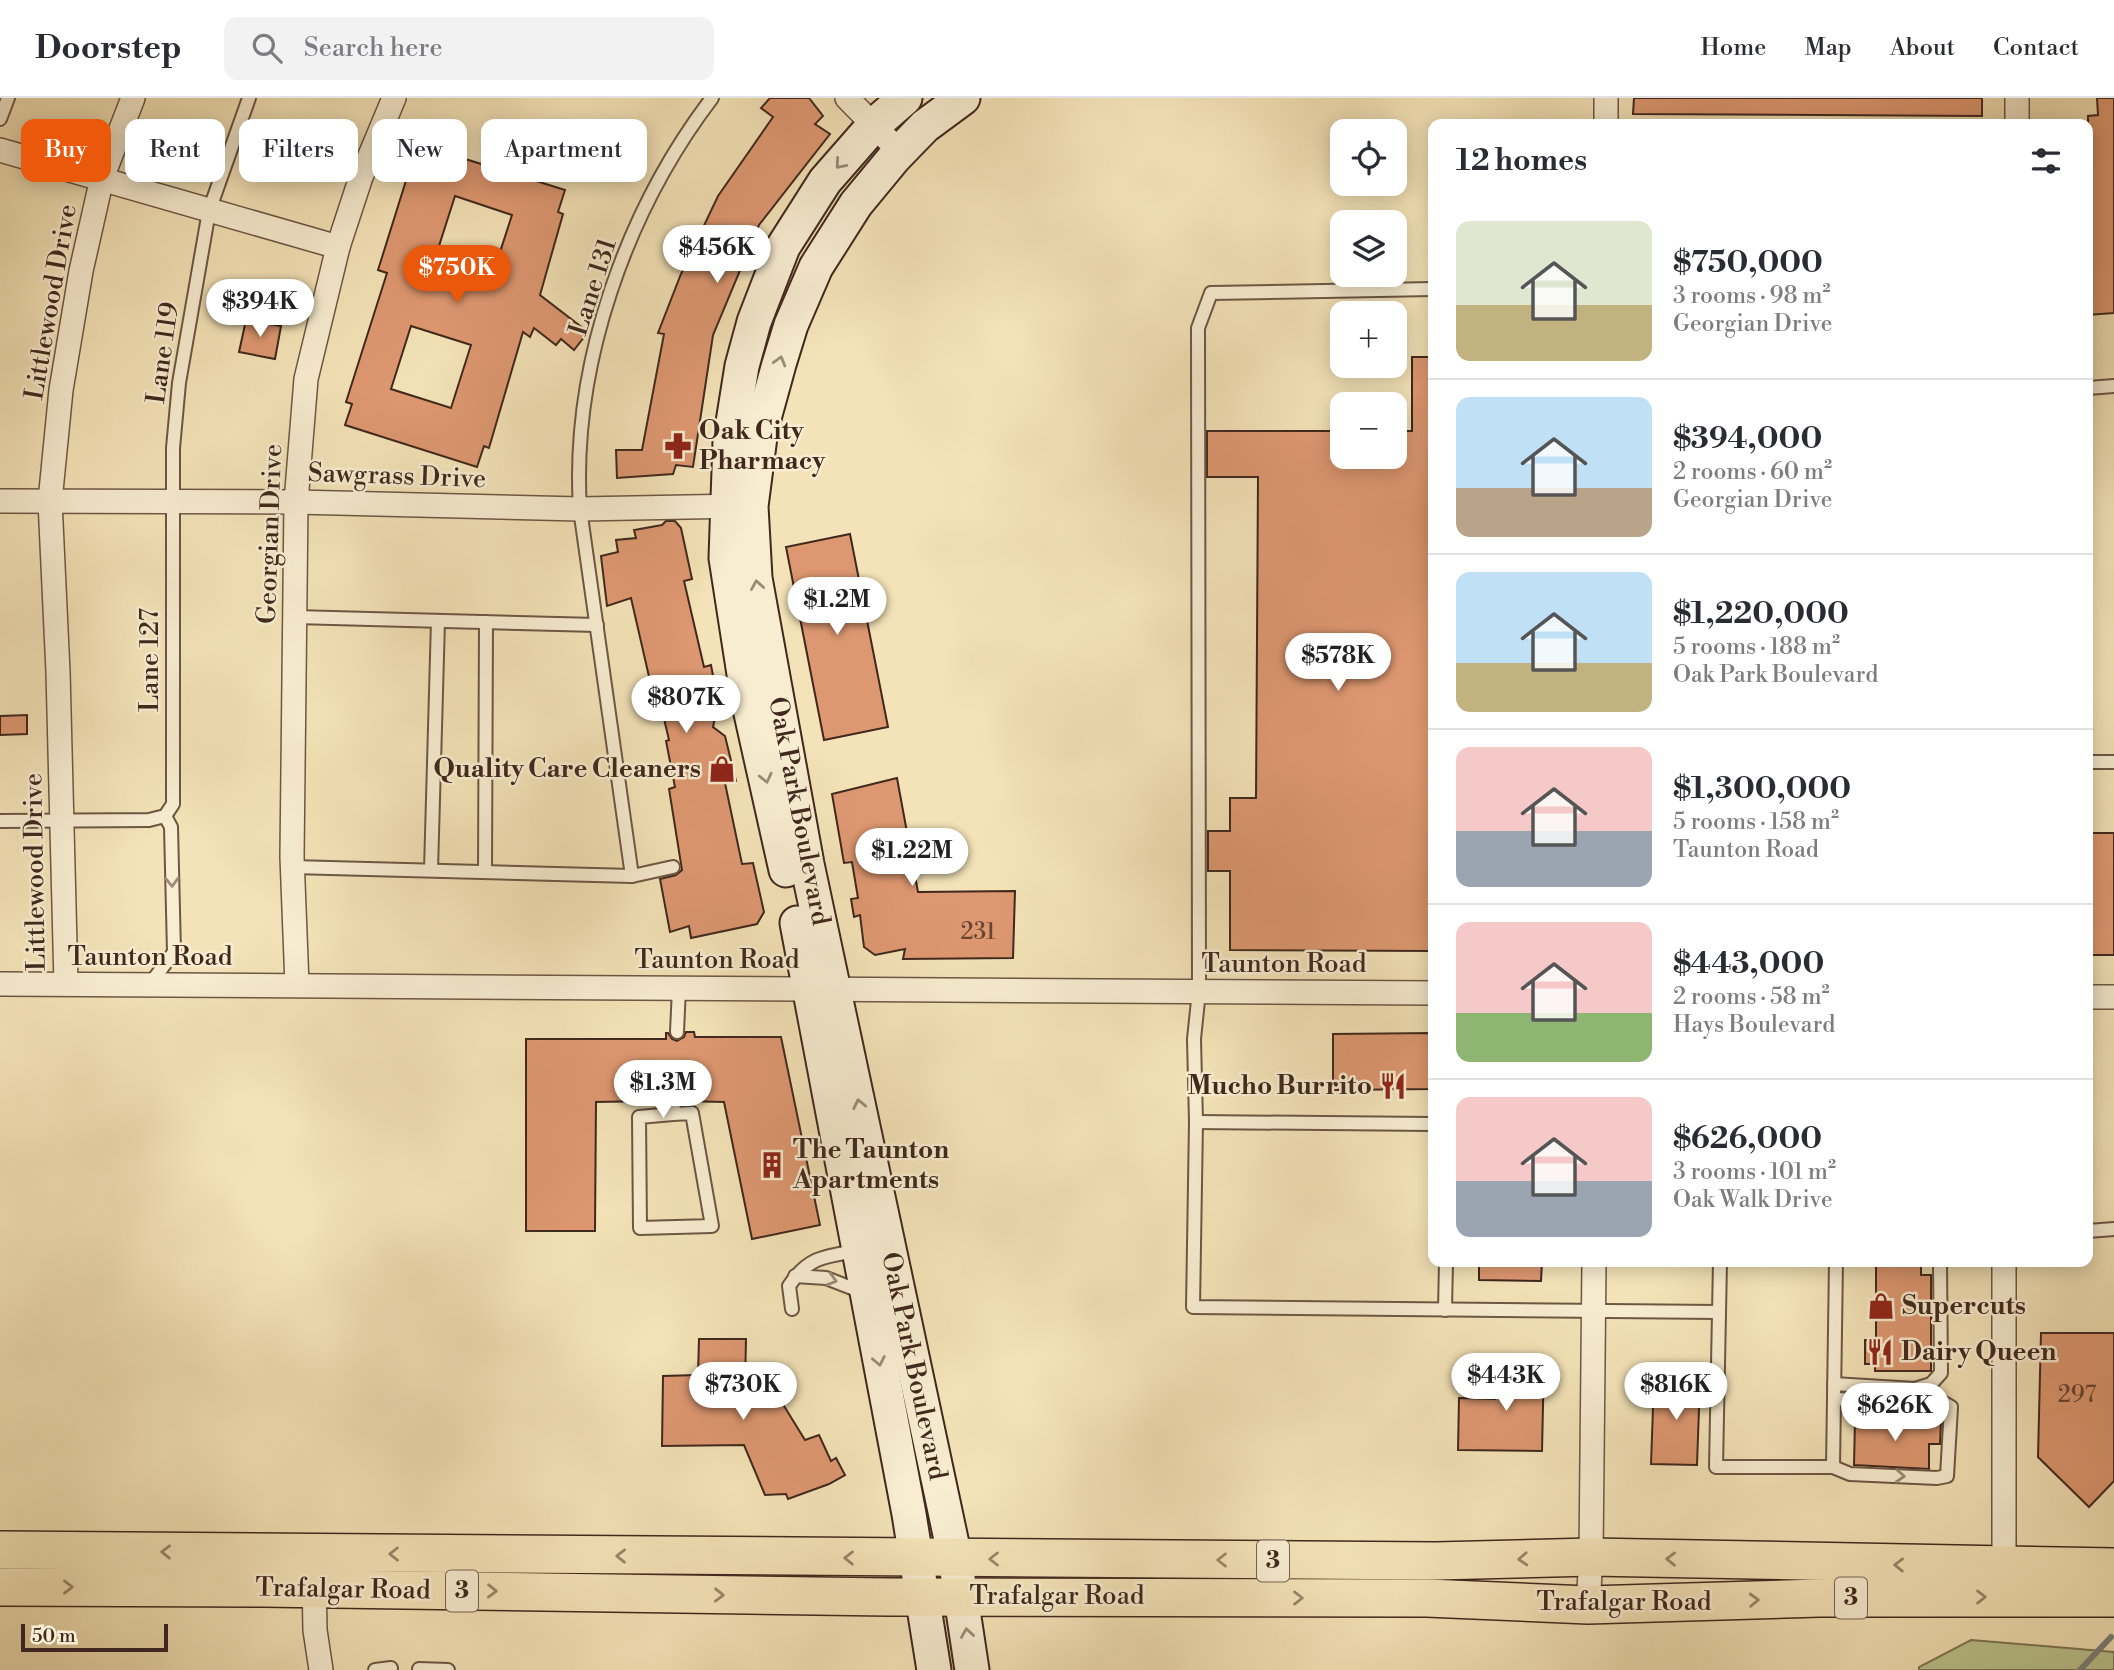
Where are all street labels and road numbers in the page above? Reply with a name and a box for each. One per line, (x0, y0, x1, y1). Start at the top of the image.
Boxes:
street label: Littlewood Drive (18, 202, 84, 402)
street label: Lane 131 (562, 234, 624, 340)
street label: Lane 119 (140, 300, 186, 406)
street label: Georgian Drive (251, 443, 289, 625)
street label: Sawgrass Drive (307, 457, 487, 495)
street label: Lane 127 (134, 608, 166, 712)
street label: Oak Park Boulevard (761, 694, 837, 928)
street label: Littlewood Drive (17, 773, 53, 971)
street label: Taunton Road (68, 941, 233, 973)
street label: Taunton Road (635, 944, 800, 976)
street label: Taunton Road (1202, 948, 1367, 980)
street label: Oak Park Boulevard (874, 1249, 954, 1483)
road number: 3 (1257, 1540, 1289, 1582)
road number: 3 (446, 1570, 478, 1611)
street label: Trafalgar Road (255, 1571, 431, 1607)
road number: 3 (1835, 1578, 1867, 1618)
street label: Trafalgar Road (969, 1580, 1145, 1612)
street label: Trafalgar Road (1536, 1586, 1712, 1618)

